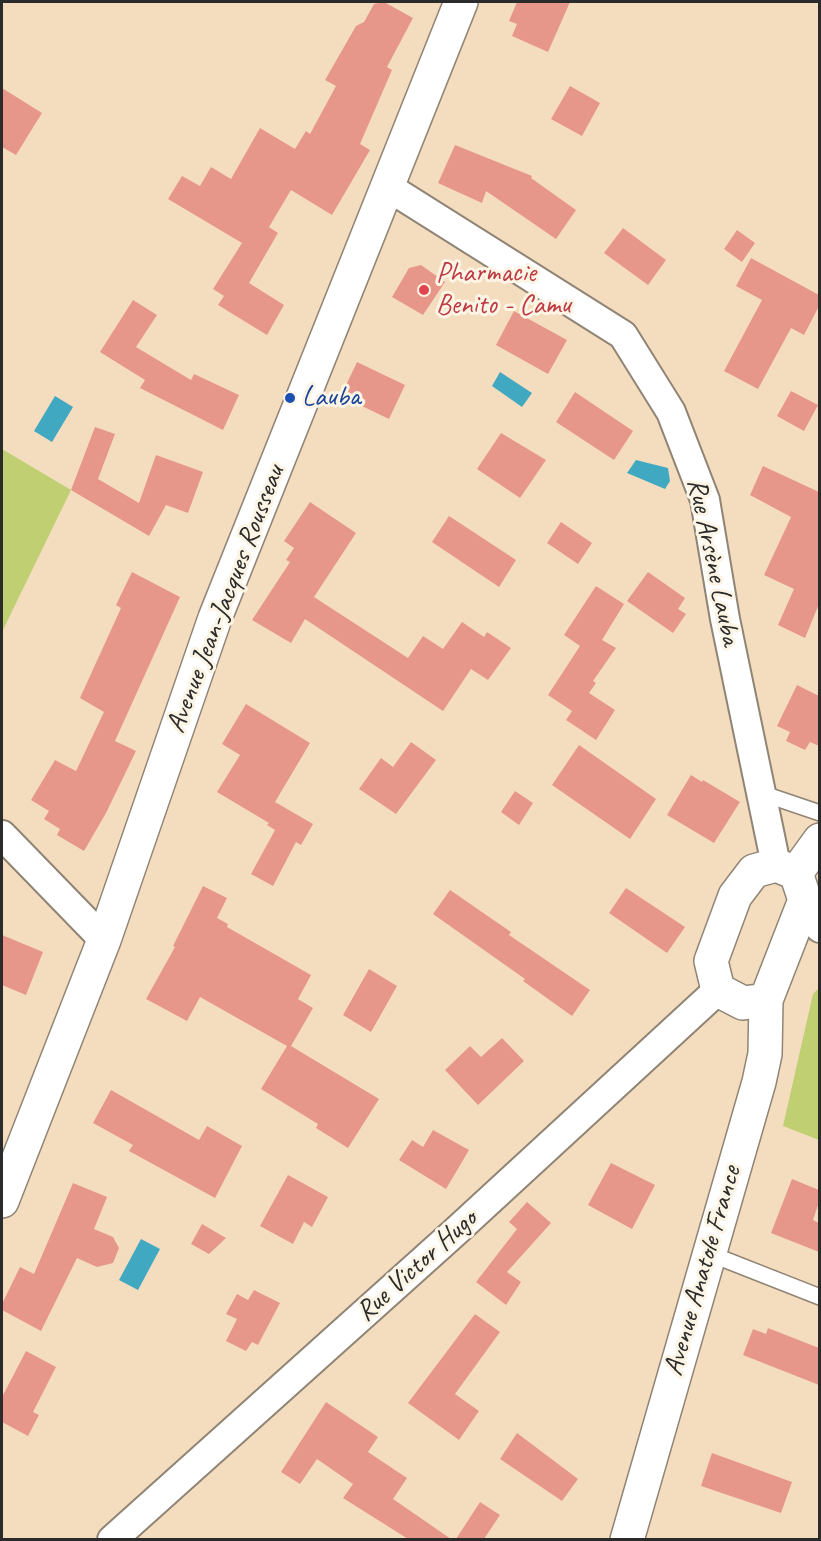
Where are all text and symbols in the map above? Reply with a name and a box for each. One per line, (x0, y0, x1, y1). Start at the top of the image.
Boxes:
place label: Pharmacie Benito - Camu (436, 257, 571, 323)
marker: Pharmacie Benito - Camu (417, 283, 431, 297)
place label: Lauba (302, 381, 360, 415)
marker: Lauba (283, 391, 297, 405)
street label: Avenue Jean-Jacques Rousseau (159, 460, 293, 738)
street label: Rue Arsène Lauba (679, 476, 747, 648)
street label: Avenue Anatole France (657, 1162, 749, 1380)
street label: Rue Victor Hugo (350, 1203, 484, 1329)

